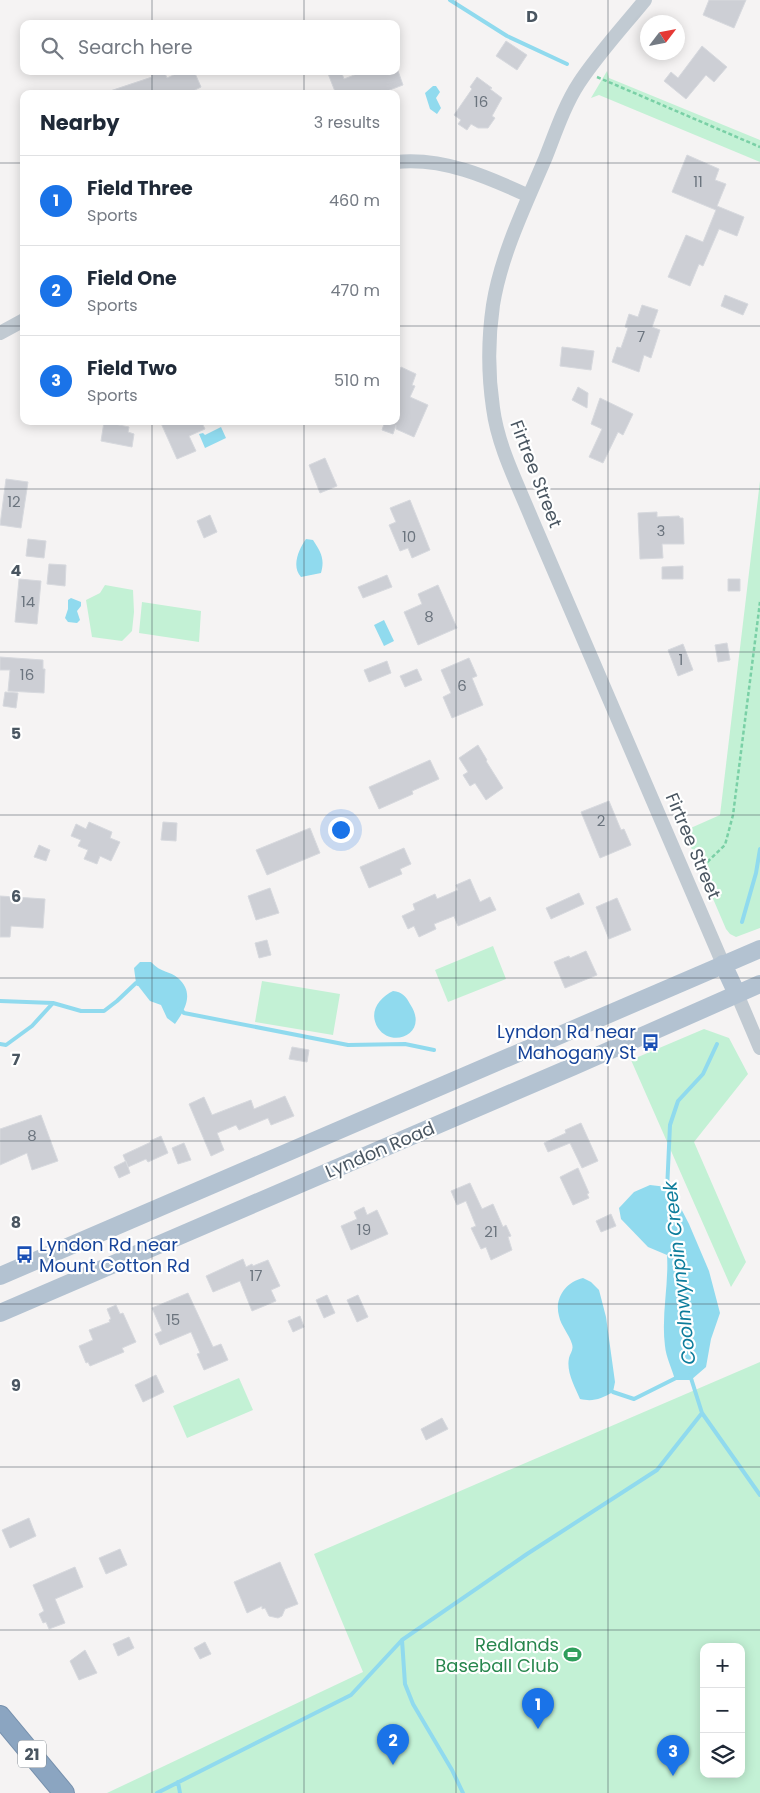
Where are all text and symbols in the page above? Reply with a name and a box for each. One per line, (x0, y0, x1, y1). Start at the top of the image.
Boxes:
text: D (526, 5, 538, 28)
north arrow (640, 15, 685, 60)
search box (20, 20, 400, 75)
icon: search (38, 34, 66, 62)
text: Search here (78, 34, 192, 61)
house number: 16 (474, 91, 488, 112)
text: Nearby (40, 108, 120, 137)
text: 3 results (314, 111, 380, 134)
house number: 11 (693, 171, 703, 192)
text: Field Three (87, 175, 193, 202)
text: 1 (53, 189, 59, 212)
text: 460 m (329, 189, 380, 212)
text: Sports (87, 204, 138, 227)
text: Field One (87, 265, 177, 292)
text: 2 (51, 279, 61, 302)
text: 470 m (330, 279, 380, 302)
text: Sports (87, 294, 138, 317)
house number: 7 (637, 326, 645, 347)
text: Field Two (87, 355, 177, 382)
text: 3 (51, 369, 61, 392)
text: 510 m (334, 369, 380, 392)
text: Sports (87, 384, 138, 407)
street label: Firtree Street (504, 416, 568, 531)
house number: 12 (7, 491, 21, 512)
house number: 3 (657, 520, 665, 541)
house number: 10 (402, 526, 416, 547)
text: 4 (11, 559, 22, 582)
house number: 14 (21, 591, 35, 612)
house number: 8 (424, 606, 434, 627)
house number: 1 (679, 649, 683, 670)
house number: 16 (20, 664, 34, 685)
house number: 6 (457, 675, 467, 696)
text: 5 (11, 722, 21, 745)
street label: Firtree Street (660, 789, 727, 903)
house number: 2 (597, 810, 605, 831)
your location (328, 817, 354, 843)
text: 6 (11, 885, 21, 908)
place label: Lyndon Rd near Mahogany St (497, 1019, 636, 1065)
bus stop icon: Lyndon Rd near Mahogany St (640, 1032, 660, 1052)
text: 7 (12, 1048, 21, 1071)
street label: Lyndon Road (321, 1115, 438, 1184)
house number: 8 (27, 1125, 37, 1146)
water label: Coolnwynpin Creek (656, 1178, 703, 1366)
text: 8 (11, 1211, 21, 1234)
house number: 19 (357, 1219, 371, 1240)
house number: 21 (484, 1221, 498, 1242)
place label: Lyndon Rd near Mount Cotton Rd (39, 1232, 190, 1278)
bus stop icon: Lyndon Rd near Mount Cotton Rd (15, 1245, 35, 1265)
house number: 17 (250, 1265, 263, 1286)
house number: 15 (166, 1309, 180, 1330)
text: 9 (11, 1374, 21, 1397)
place label: Redlands Baseball Club (435, 1632, 559, 1678)
map controls (700, 1643, 745, 1778)
button: + (700, 1643, 745, 1688)
sports icon: Redlands Baseball Club (563, 1645, 583, 1665)
pin: 1 (522, 1688, 554, 1729)
button: − (700, 1688, 745, 1733)
pin: 2 (377, 1724, 409, 1765)
button: layers (700, 1733, 745, 1778)
pin: 3 (657, 1735, 689, 1776)
road number: 21 (18, 1740, 46, 1768)

